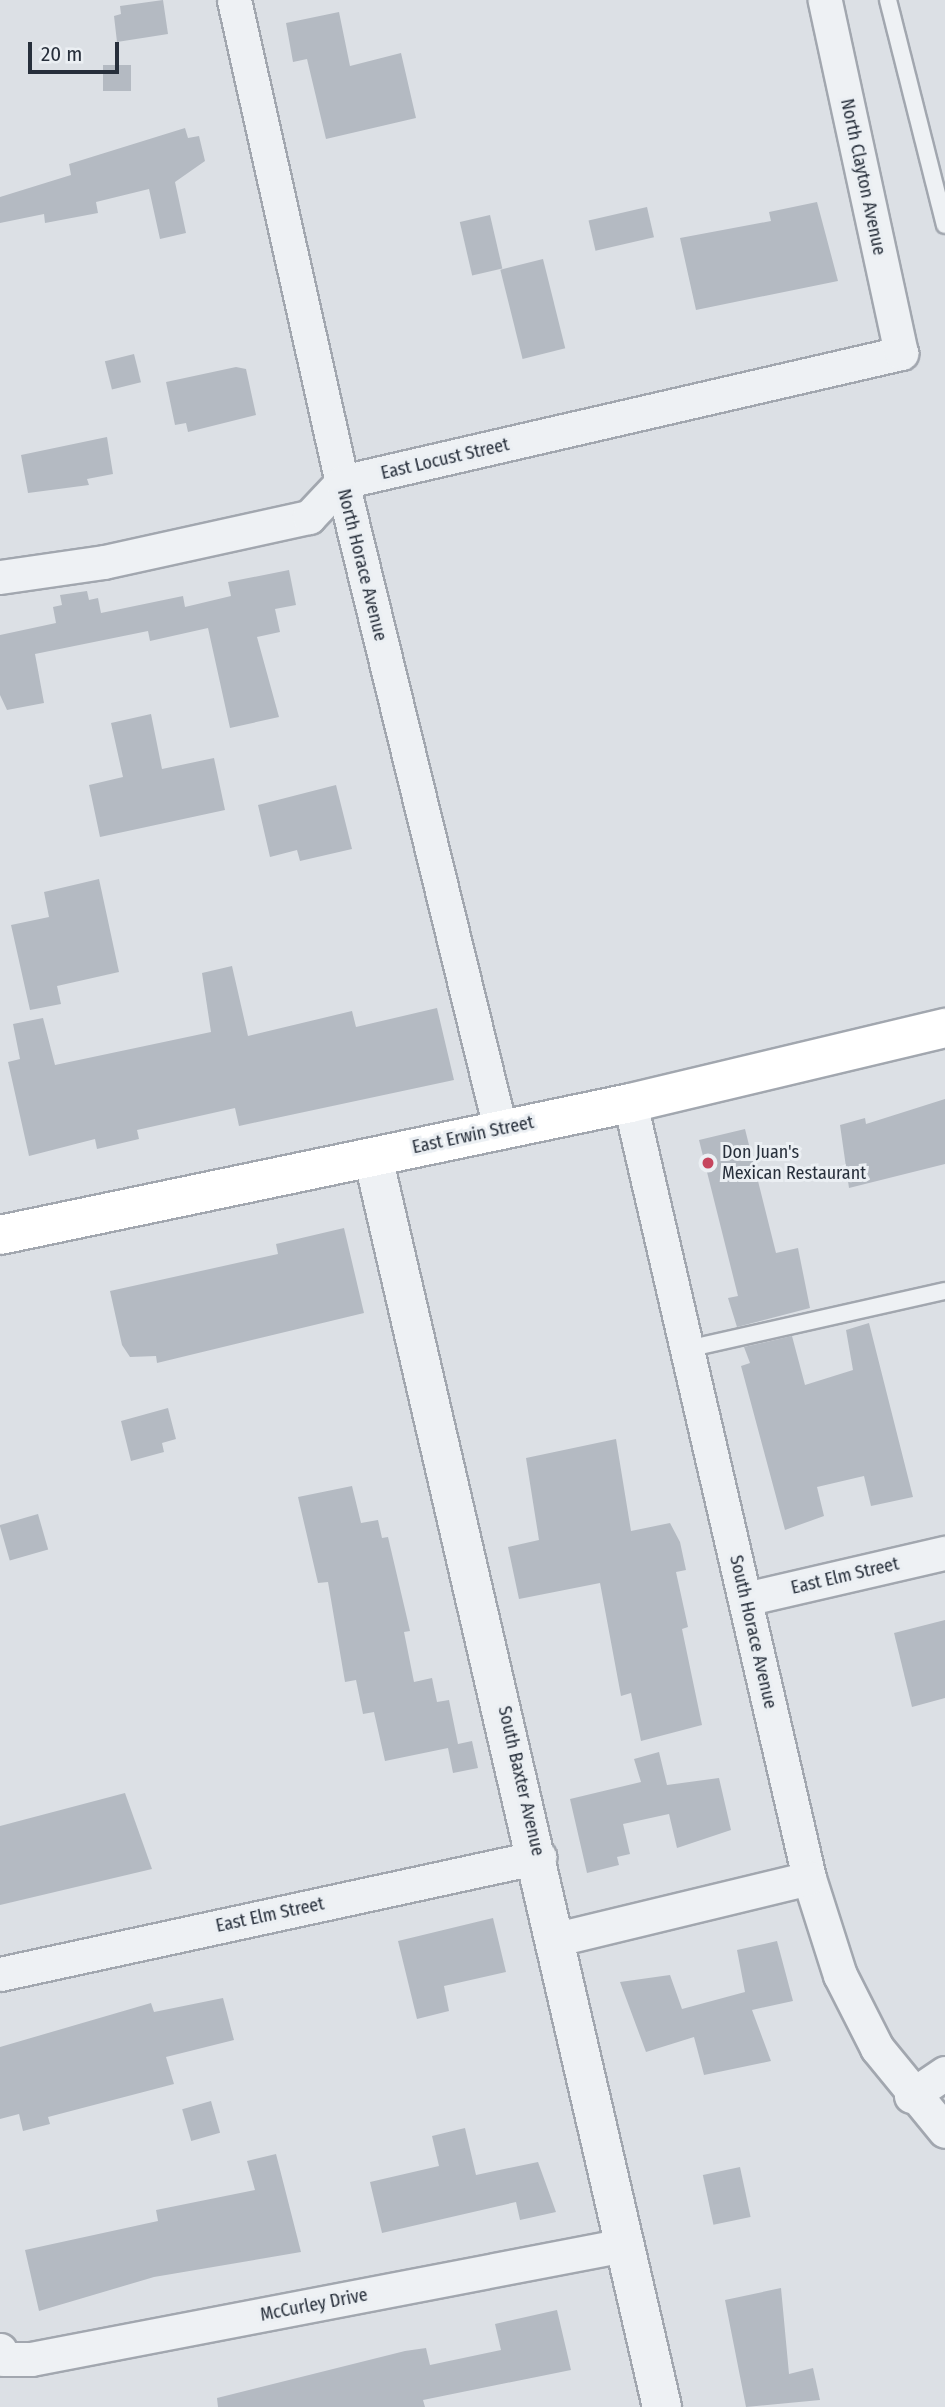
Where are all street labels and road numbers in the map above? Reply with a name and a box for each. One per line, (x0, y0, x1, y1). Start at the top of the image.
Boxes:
street label: North Clayton Avenue (836, 97, 890, 257)
street label: East Locust Street (379, 434, 511, 484)
street label: North Horace Avenue (333, 487, 391, 643)
street label: East Erwin Street (410, 1112, 536, 1158)
street label: South Horace Avenue (725, 1553, 781, 1711)
street label: East Elm Street (789, 1553, 901, 1599)
street label: South Baxter Avenue (493, 1704, 549, 1858)
street label: East Elm Street (214, 1893, 326, 1937)
street label: McCurley Drive (258, 2284, 370, 2326)

